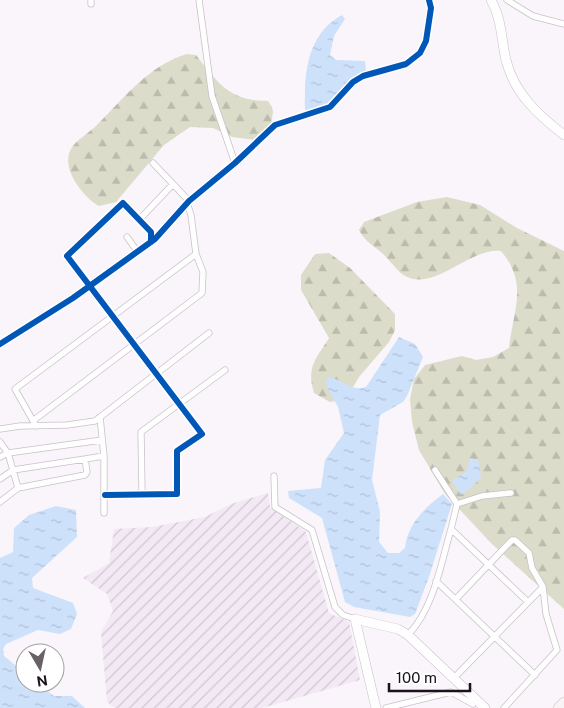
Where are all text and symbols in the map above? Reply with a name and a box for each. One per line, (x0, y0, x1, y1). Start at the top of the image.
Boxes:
north arrow (15, 643, 65, 693)
scale bar (389, 660, 470, 692)
text: 100 m (396, 669, 437, 686)
text: N (35, 672, 49, 690)

